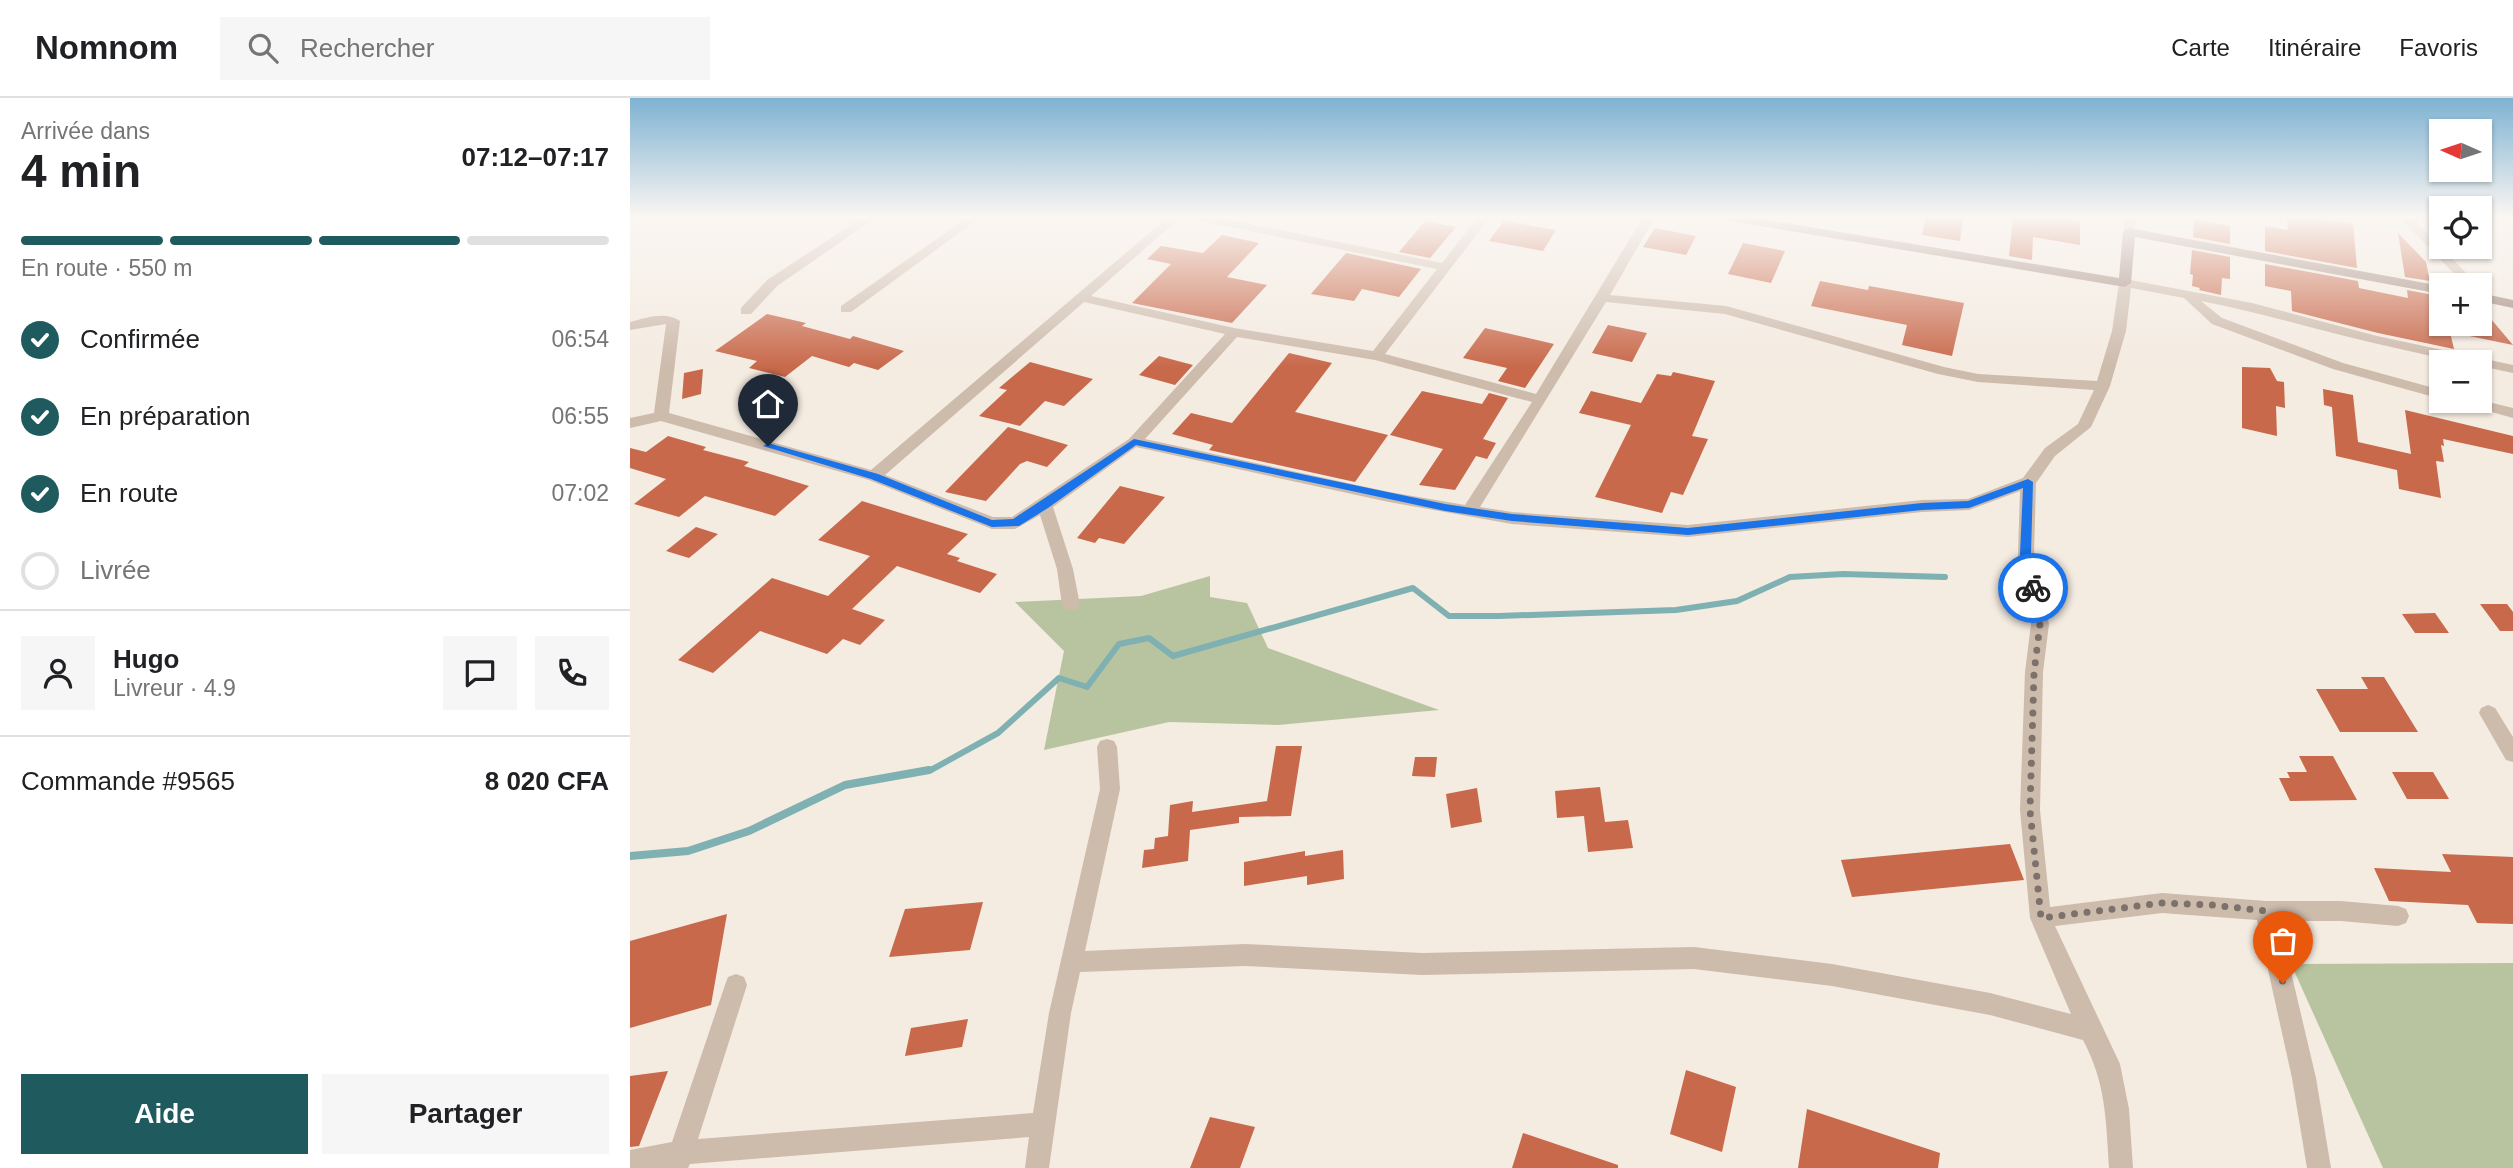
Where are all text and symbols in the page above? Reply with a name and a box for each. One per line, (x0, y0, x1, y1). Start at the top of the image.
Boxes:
search box (220, 17, 710, 80)
text: Nomnom (35, 29, 178, 66)
icon: search (244, 29, 282, 67)
text: Rechercher (300, 33, 434, 63)
text: Carte (2171, 34, 2230, 61)
text: Itinéraire (2268, 34, 2361, 61)
text: Favoris (2399, 34, 2478, 61)
text: Arrivée dans (21, 118, 150, 144)
north arrow (2429, 119, 2492, 182)
map controls (2429, 119, 2492, 413)
text: 07:12–07:17 (462, 142, 609, 172)
text: 4 min (21, 145, 141, 197)
button: locate (2429, 196, 2492, 259)
text: En route · 550 m (21, 255, 192, 281)
button: + (2429, 273, 2492, 336)
icon: check (21, 321, 59, 359)
text: Confirmée (80, 324, 200, 354)
text: 06:54 (551, 326, 609, 352)
button: − (2429, 350, 2492, 413)
pin (738, 374, 798, 446)
icon: home (749, 385, 787, 423)
icon: check (21, 398, 59, 436)
text: En préparation (80, 401, 251, 431)
text: 06:55 (551, 403, 609, 429)
icon: check (21, 475, 59, 513)
text: En route (80, 478, 178, 508)
text: 07:02 (551, 480, 609, 506)
courier (1998, 553, 2068, 623)
text: Livrée (80, 555, 151, 585)
icon: bike (2014, 569, 2052, 607)
button: person (21, 636, 95, 710)
button: chat (443, 636, 517, 710)
button: phone (535, 636, 609, 710)
text: Hugo (113, 644, 179, 674)
text: Livreur · 4.9 (113, 675, 236, 701)
text: Commande #9565 (21, 766, 235, 796)
text: 8 020 CFA (485, 766, 609, 796)
pin (2253, 911, 2313, 983)
icon: bag (2264, 922, 2302, 960)
button: Aide (21, 1074, 308, 1154)
button: Partager (322, 1074, 609, 1154)

